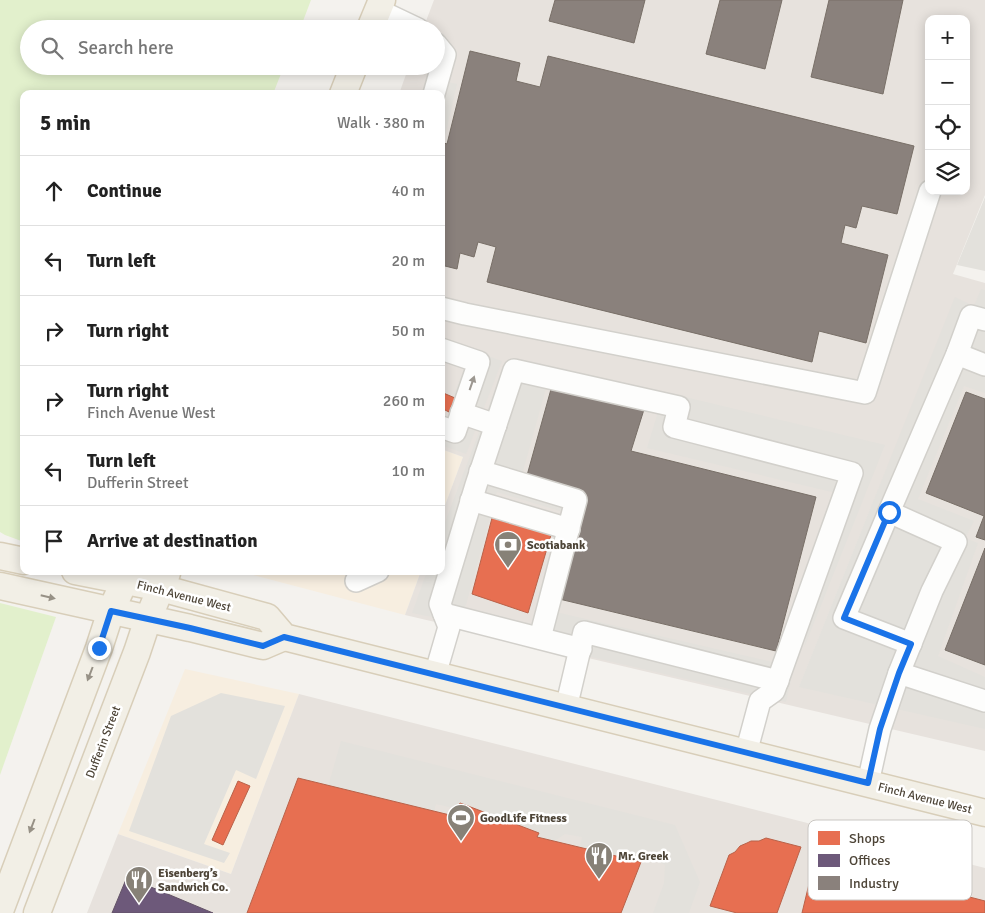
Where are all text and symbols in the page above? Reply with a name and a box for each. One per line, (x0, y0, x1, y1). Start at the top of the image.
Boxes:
map controls (925, 15, 970, 195)
button: + (925, 15, 970, 60)
search box (20, 20, 445, 75)
icon: search (38, 34, 66, 62)
text: Search here (78, 36, 174, 60)
button: − (925, 60, 970, 105)
button: locate (925, 105, 970, 150)
text: 5 min (40, 110, 91, 136)
text: Walk · 380 m (337, 113, 425, 133)
button: layers (925, 150, 970, 195)
icon: ahead (40, 177, 68, 205)
text: Continue (87, 179, 162, 203)
text: 40 m (391, 181, 425, 201)
icon: left (40, 247, 68, 275)
text: Turn left (87, 249, 156, 273)
text: 20 m (391, 251, 425, 271)
icon: right (40, 317, 68, 345)
text: Turn right (87, 319, 169, 343)
text: 50 m (391, 321, 425, 341)
one-way arrow (468, 375, 476, 390)
text: Turn right (87, 379, 169, 403)
icon: right (40, 387, 68, 415)
text: 260 m (383, 391, 425, 411)
text: Finch Avenue West (87, 403, 215, 423)
text: Turn left (87, 449, 156, 473)
icon: left (40, 457, 68, 485)
text: 10 m (391, 461, 425, 481)
text: Dufferin Street (87, 473, 189, 493)
route start (878, 501, 901, 524)
icon: arrive (40, 527, 68, 555)
text: Arrive at destination (87, 529, 258, 553)
bank icon: Scotiabank (493, 530, 523, 569)
place label: Scotiabank (527, 538, 586, 553)
street label: Finch Avenue West (135, 578, 232, 615)
one-way arrow (40, 593, 55, 601)
route end (88, 637, 111, 660)
one-way arrow (85, 667, 93, 681)
street label: Dufferin Street (83, 704, 124, 780)
street label: Finch Avenue West (876, 780, 973, 817)
sports icon: GoodLife Fitness (446, 803, 476, 842)
place label: GoodLife Fitness (480, 811, 568, 826)
one-way arrow (28, 819, 36, 834)
legend (808, 820, 972, 900)
text: Shops (849, 830, 885, 847)
restaurant icon: Mr. Greek (584, 841, 614, 880)
place label: Mr. Greek (618, 849, 669, 864)
text: Offices (849, 852, 890, 869)
restaurant icon: Eisenberg’s Sandwich Co. (124, 865, 154, 904)
place label: Eisenberg’s Sandwich Co. (158, 866, 228, 895)
text: Industry (849, 875, 899, 892)

